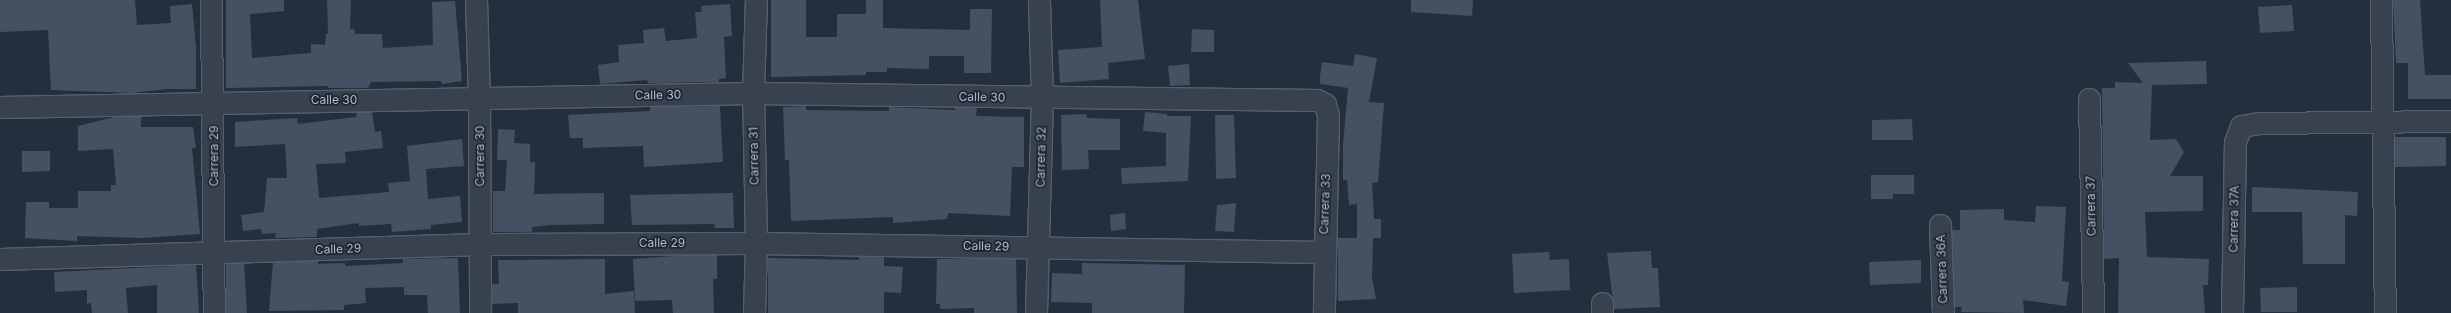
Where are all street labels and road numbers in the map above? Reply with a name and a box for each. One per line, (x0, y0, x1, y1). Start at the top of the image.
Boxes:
street label: Calle 30 (635, 87, 681, 103)
street label: Calle 30 (959, 89, 1005, 105)
street label: Calle 30 (311, 93, 357, 107)
street label: Carrera 30 (473, 125, 487, 187)
street label: Carrera 29 (207, 126, 221, 186)
street label: Carrera 32 (1033, 126, 1049, 188)
street label: Carrera 31 (746, 127, 762, 185)
street label: Carrera 33 (1317, 173, 1333, 235)
street label: Carrera 37 (2083, 176, 2099, 236)
street label: Carrera 37A (2226, 185, 2242, 253)
street label: Carrera 36A (1934, 234, 1950, 304)
street label: Calle 29 (639, 236, 685, 250)
street label: Calle 29 (963, 238, 1009, 254)
street label: Calle 29 (315, 241, 361, 257)

